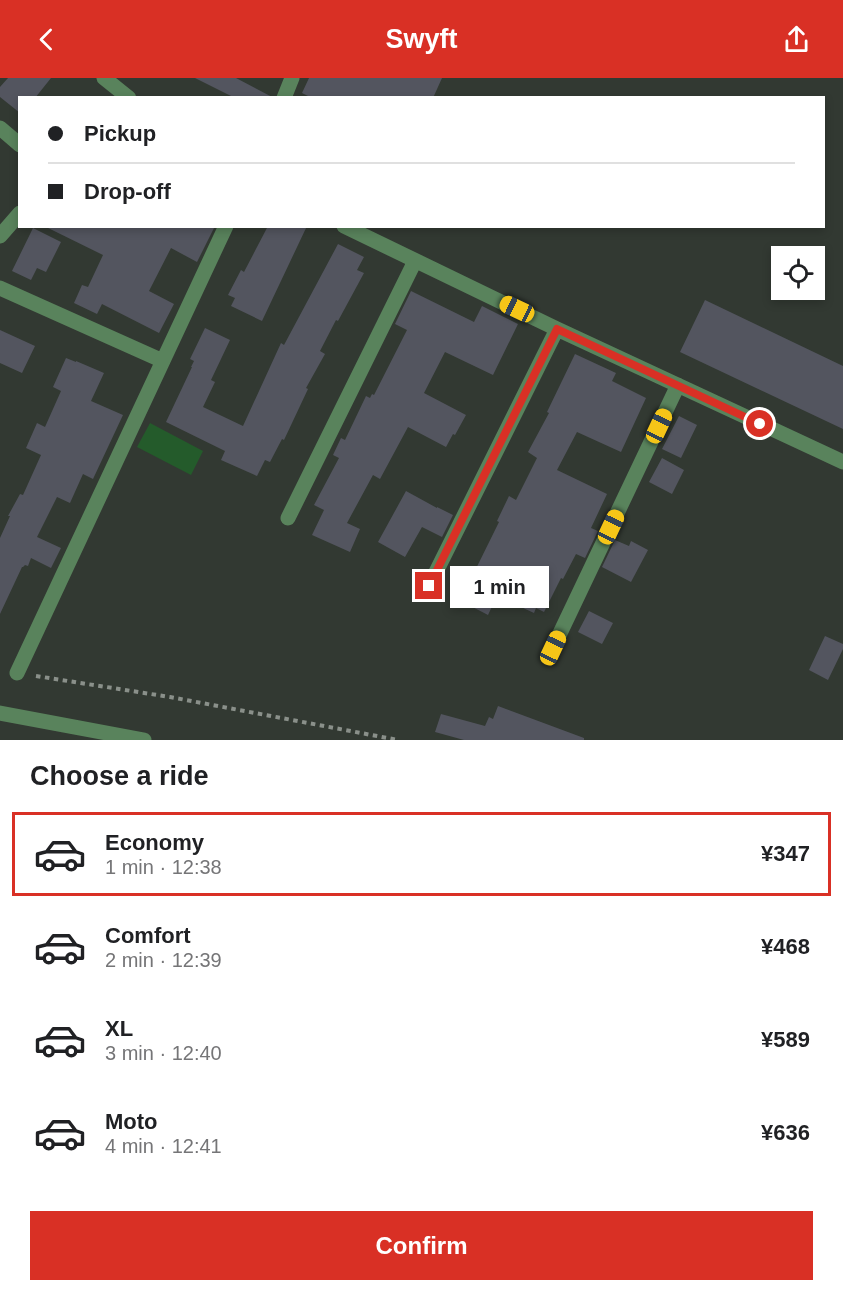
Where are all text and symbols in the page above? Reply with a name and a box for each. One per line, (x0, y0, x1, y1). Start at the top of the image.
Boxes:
icon: back (30, 23, 63, 56)
icon: share (780, 23, 813, 56)
text: Swyft (385, 24, 458, 54)
text: Pickup (84, 121, 156, 146)
text: Drop-off (84, 179, 171, 204)
map controls (771, 246, 825, 300)
button: locate (771, 246, 825, 300)
car (497, 293, 537, 325)
car (643, 406, 675, 446)
route start (746, 410, 773, 437)
car (595, 507, 627, 547)
callout: 1 min (450, 565, 549, 607)
route end (415, 572, 442, 599)
text: 1 min (473, 576, 526, 598)
car (537, 628, 569, 668)
text: Choose a ride (30, 761, 209, 791)
icon: car (33, 827, 87, 881)
text: Economy (105, 830, 204, 855)
text: ¥347 (761, 841, 810, 866)
text: 1 min · 12:38 (105, 856, 222, 878)
icon: car (33, 920, 87, 974)
text: Comfort (105, 923, 191, 948)
text: ¥468 (761, 934, 810, 959)
text: 2 min · 12:39 (105, 949, 222, 971)
icon: car (33, 1013, 87, 1067)
text: XL (105, 1016, 133, 1041)
text: ¥589 (761, 1027, 810, 1052)
text: 3 min · 12:40 (105, 1042, 222, 1064)
icon: car (33, 1106, 87, 1160)
text: Moto (105, 1109, 158, 1134)
text: ¥636 (761, 1120, 810, 1145)
text: 4 min · 12:41 (105, 1135, 222, 1157)
button: Confirm (30, 1211, 813, 1280)

